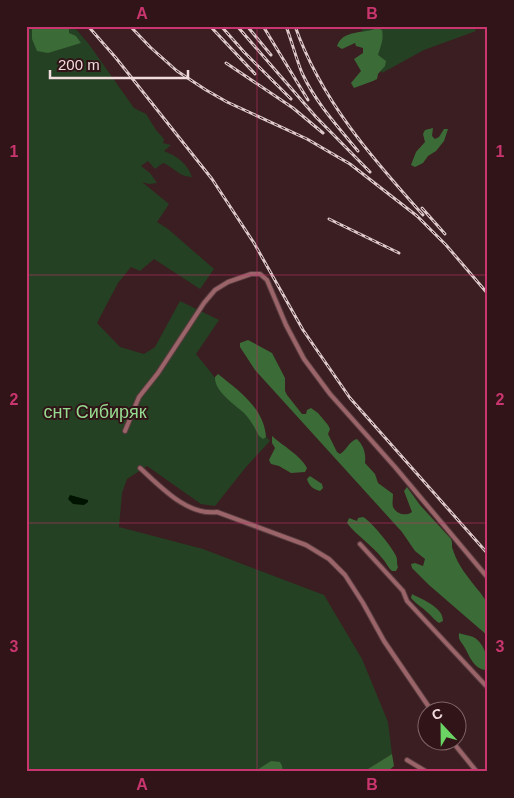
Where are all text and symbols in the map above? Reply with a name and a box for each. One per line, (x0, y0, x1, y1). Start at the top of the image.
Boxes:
text: A (136, 5, 148, 22)
text: B (366, 5, 378, 22)
scale bar (50, 48, 188, 80)
text: 200 m (58, 56, 100, 73)
text: 1 (10, 143, 19, 160)
text: 1 (496, 143, 505, 160)
text: 2 (10, 391, 19, 408)
text: 2 (496, 391, 505, 408)
park label: снт Сибиряк (43, 402, 147, 422)
text: 3 (10, 638, 19, 655)
text: 3 (496, 638, 505, 655)
north arrow (416, 700, 466, 750)
text: С (429, 705, 445, 723)
text: A (136, 776, 148, 793)
text: B (366, 776, 378, 793)

